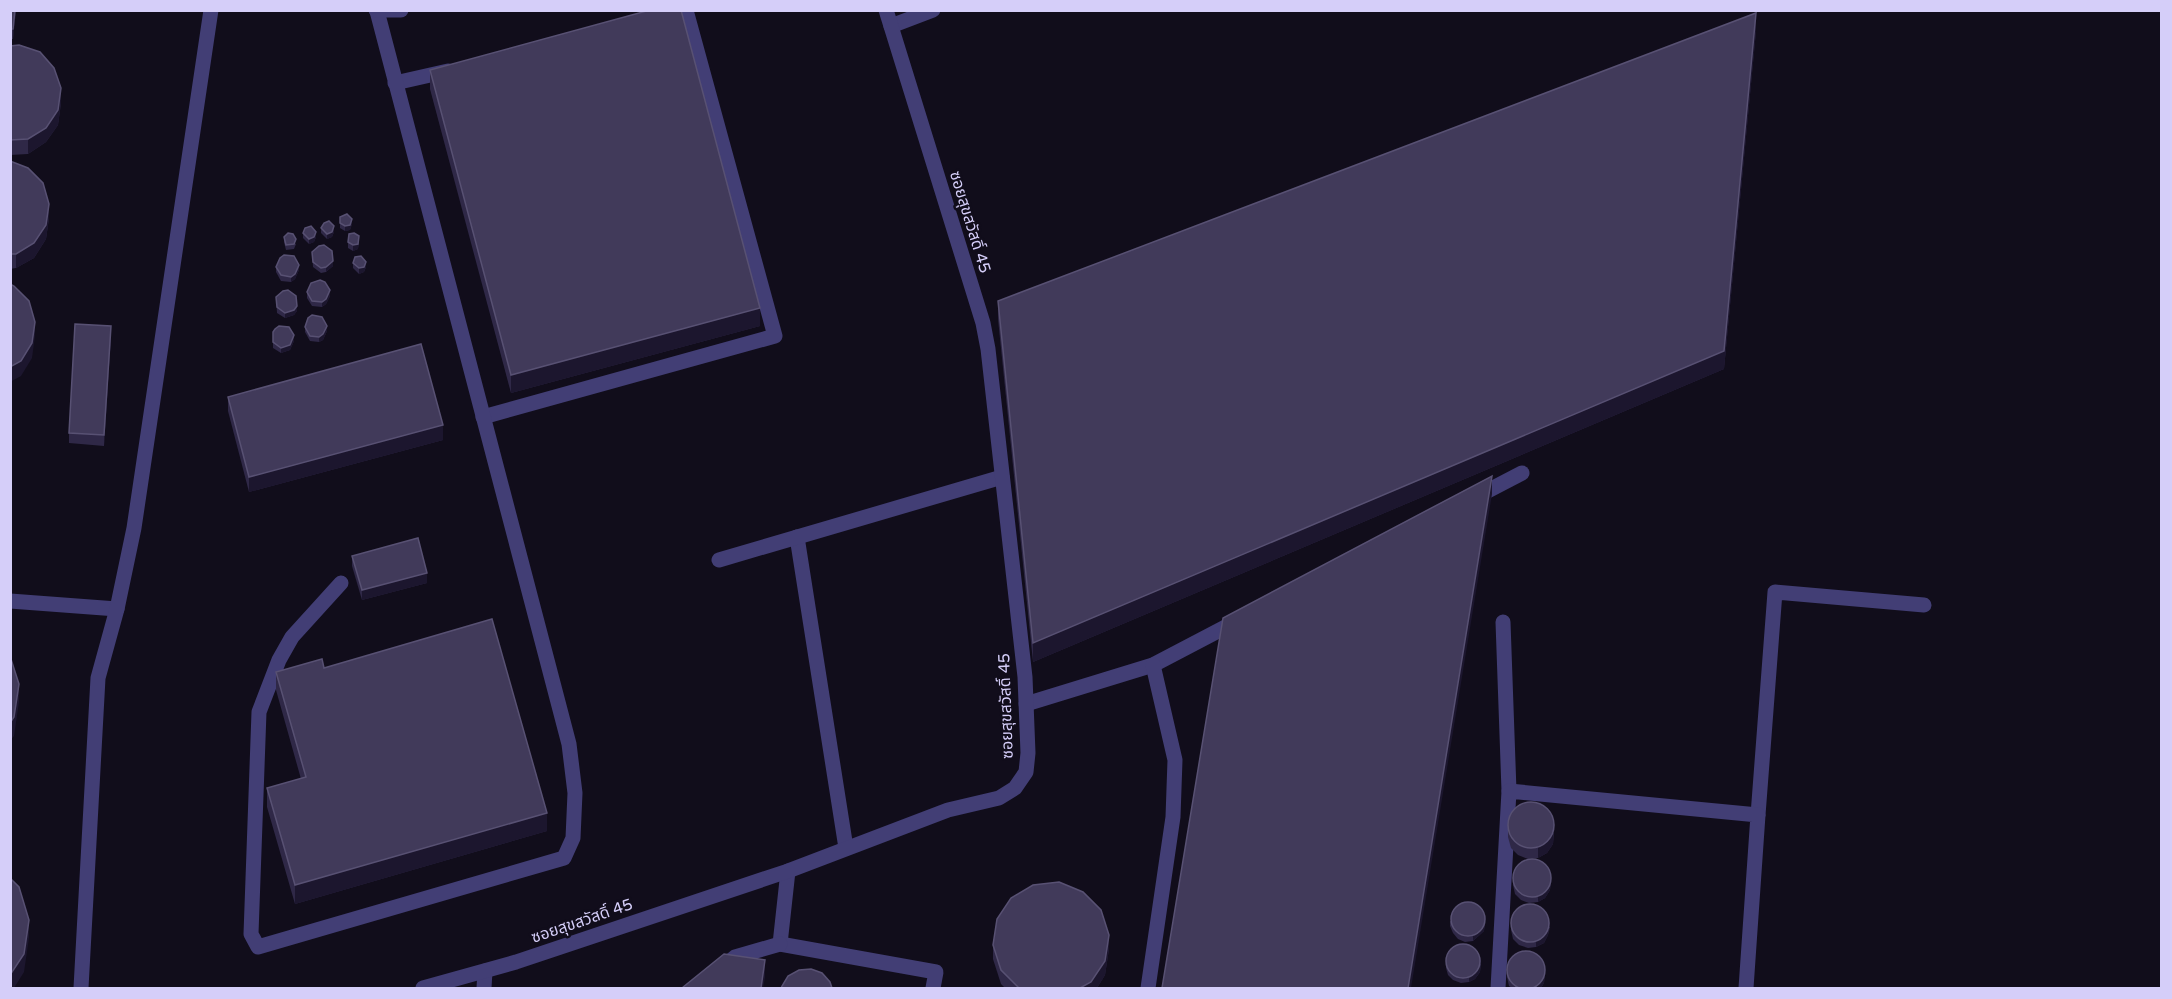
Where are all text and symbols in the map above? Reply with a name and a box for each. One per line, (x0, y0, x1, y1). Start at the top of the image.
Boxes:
street label: ซอยสุขสวัสดิ์ 45 (945, 168, 995, 276)
street label: ซอยสุขสวัสดิ์ 45 (994, 653, 1018, 759)
street label: ซอยสุขสวัสดิ์ 45 (529, 894, 635, 948)

